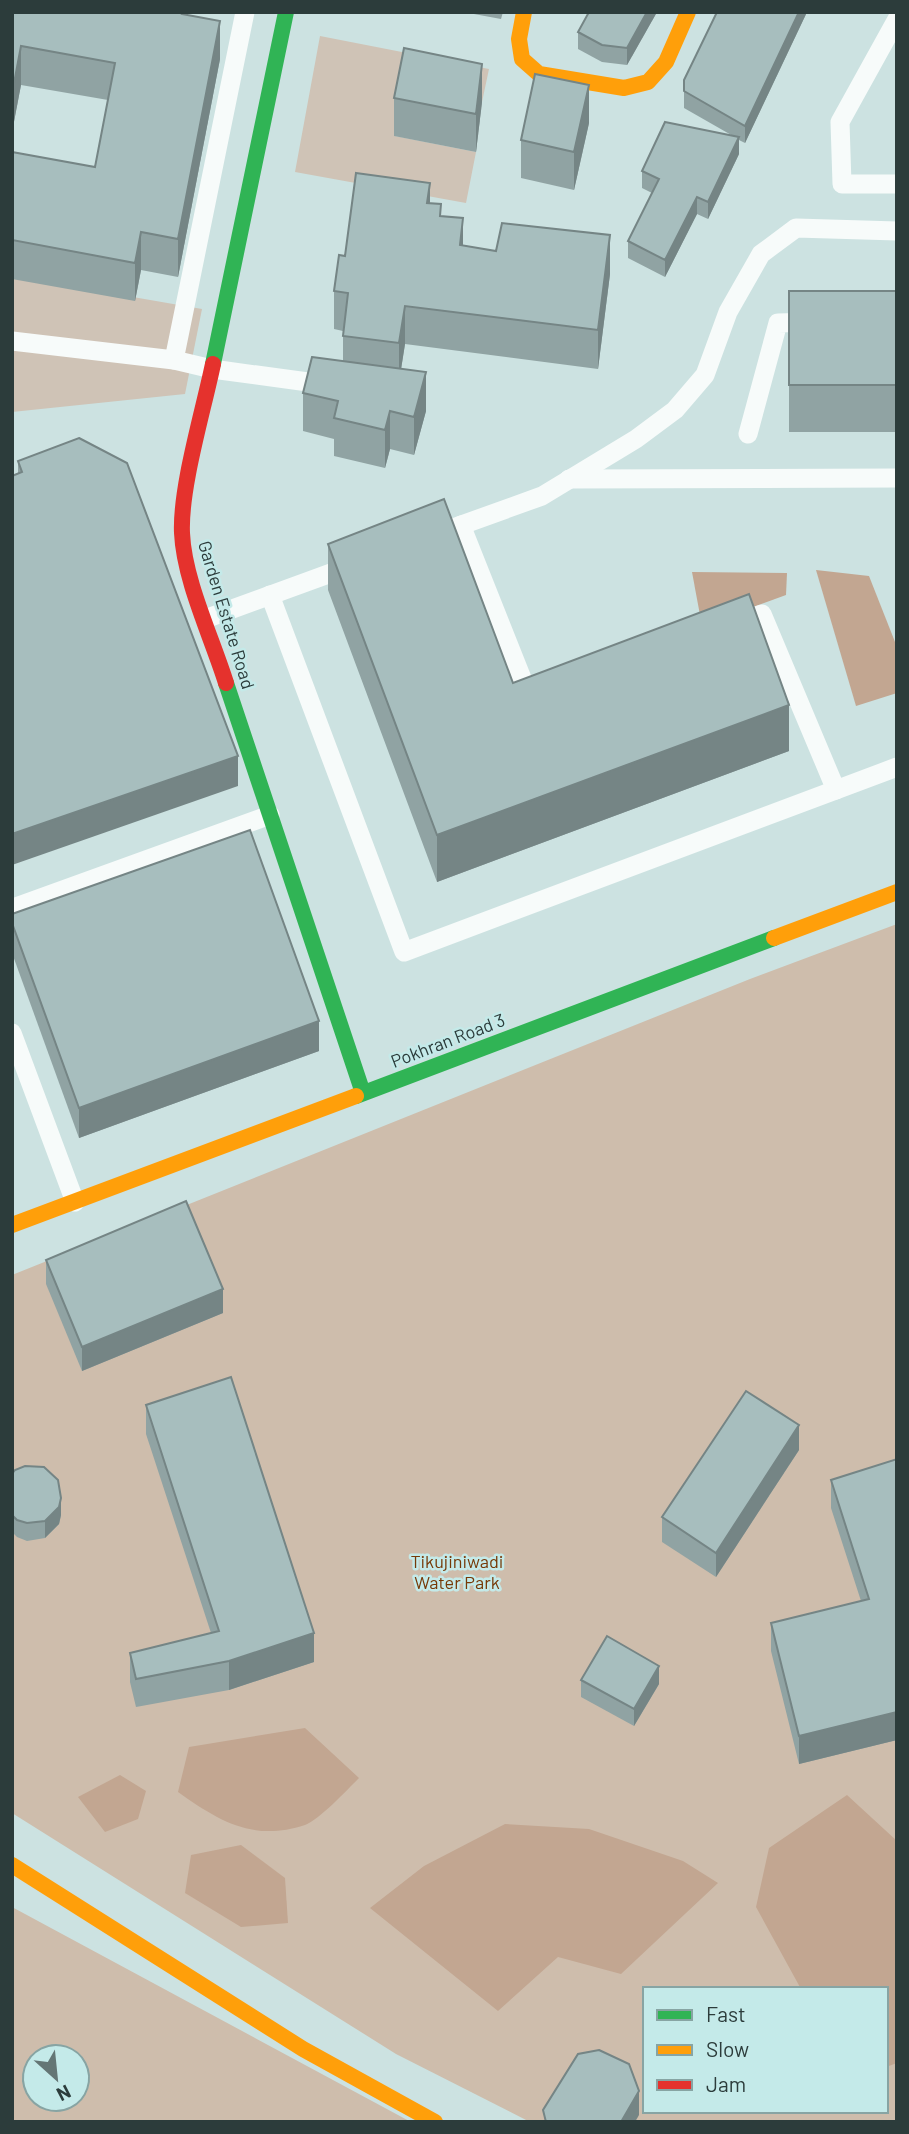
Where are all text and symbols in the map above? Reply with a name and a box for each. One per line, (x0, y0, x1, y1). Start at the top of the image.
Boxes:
street label: Garden Estate Road (194, 538, 260, 691)
street label: Pokhran Road 3 (387, 1008, 508, 1072)
park label: Tikujiniwadi Water Park (411, 1550, 503, 1593)
legend (643, 1987, 888, 2113)
text: Fast (706, 2001, 746, 2026)
text: Slow (706, 2036, 749, 2061)
north arrow (21, 2043, 91, 2113)
text: Jam (706, 2071, 746, 2096)
text: N (53, 2080, 75, 2107)

